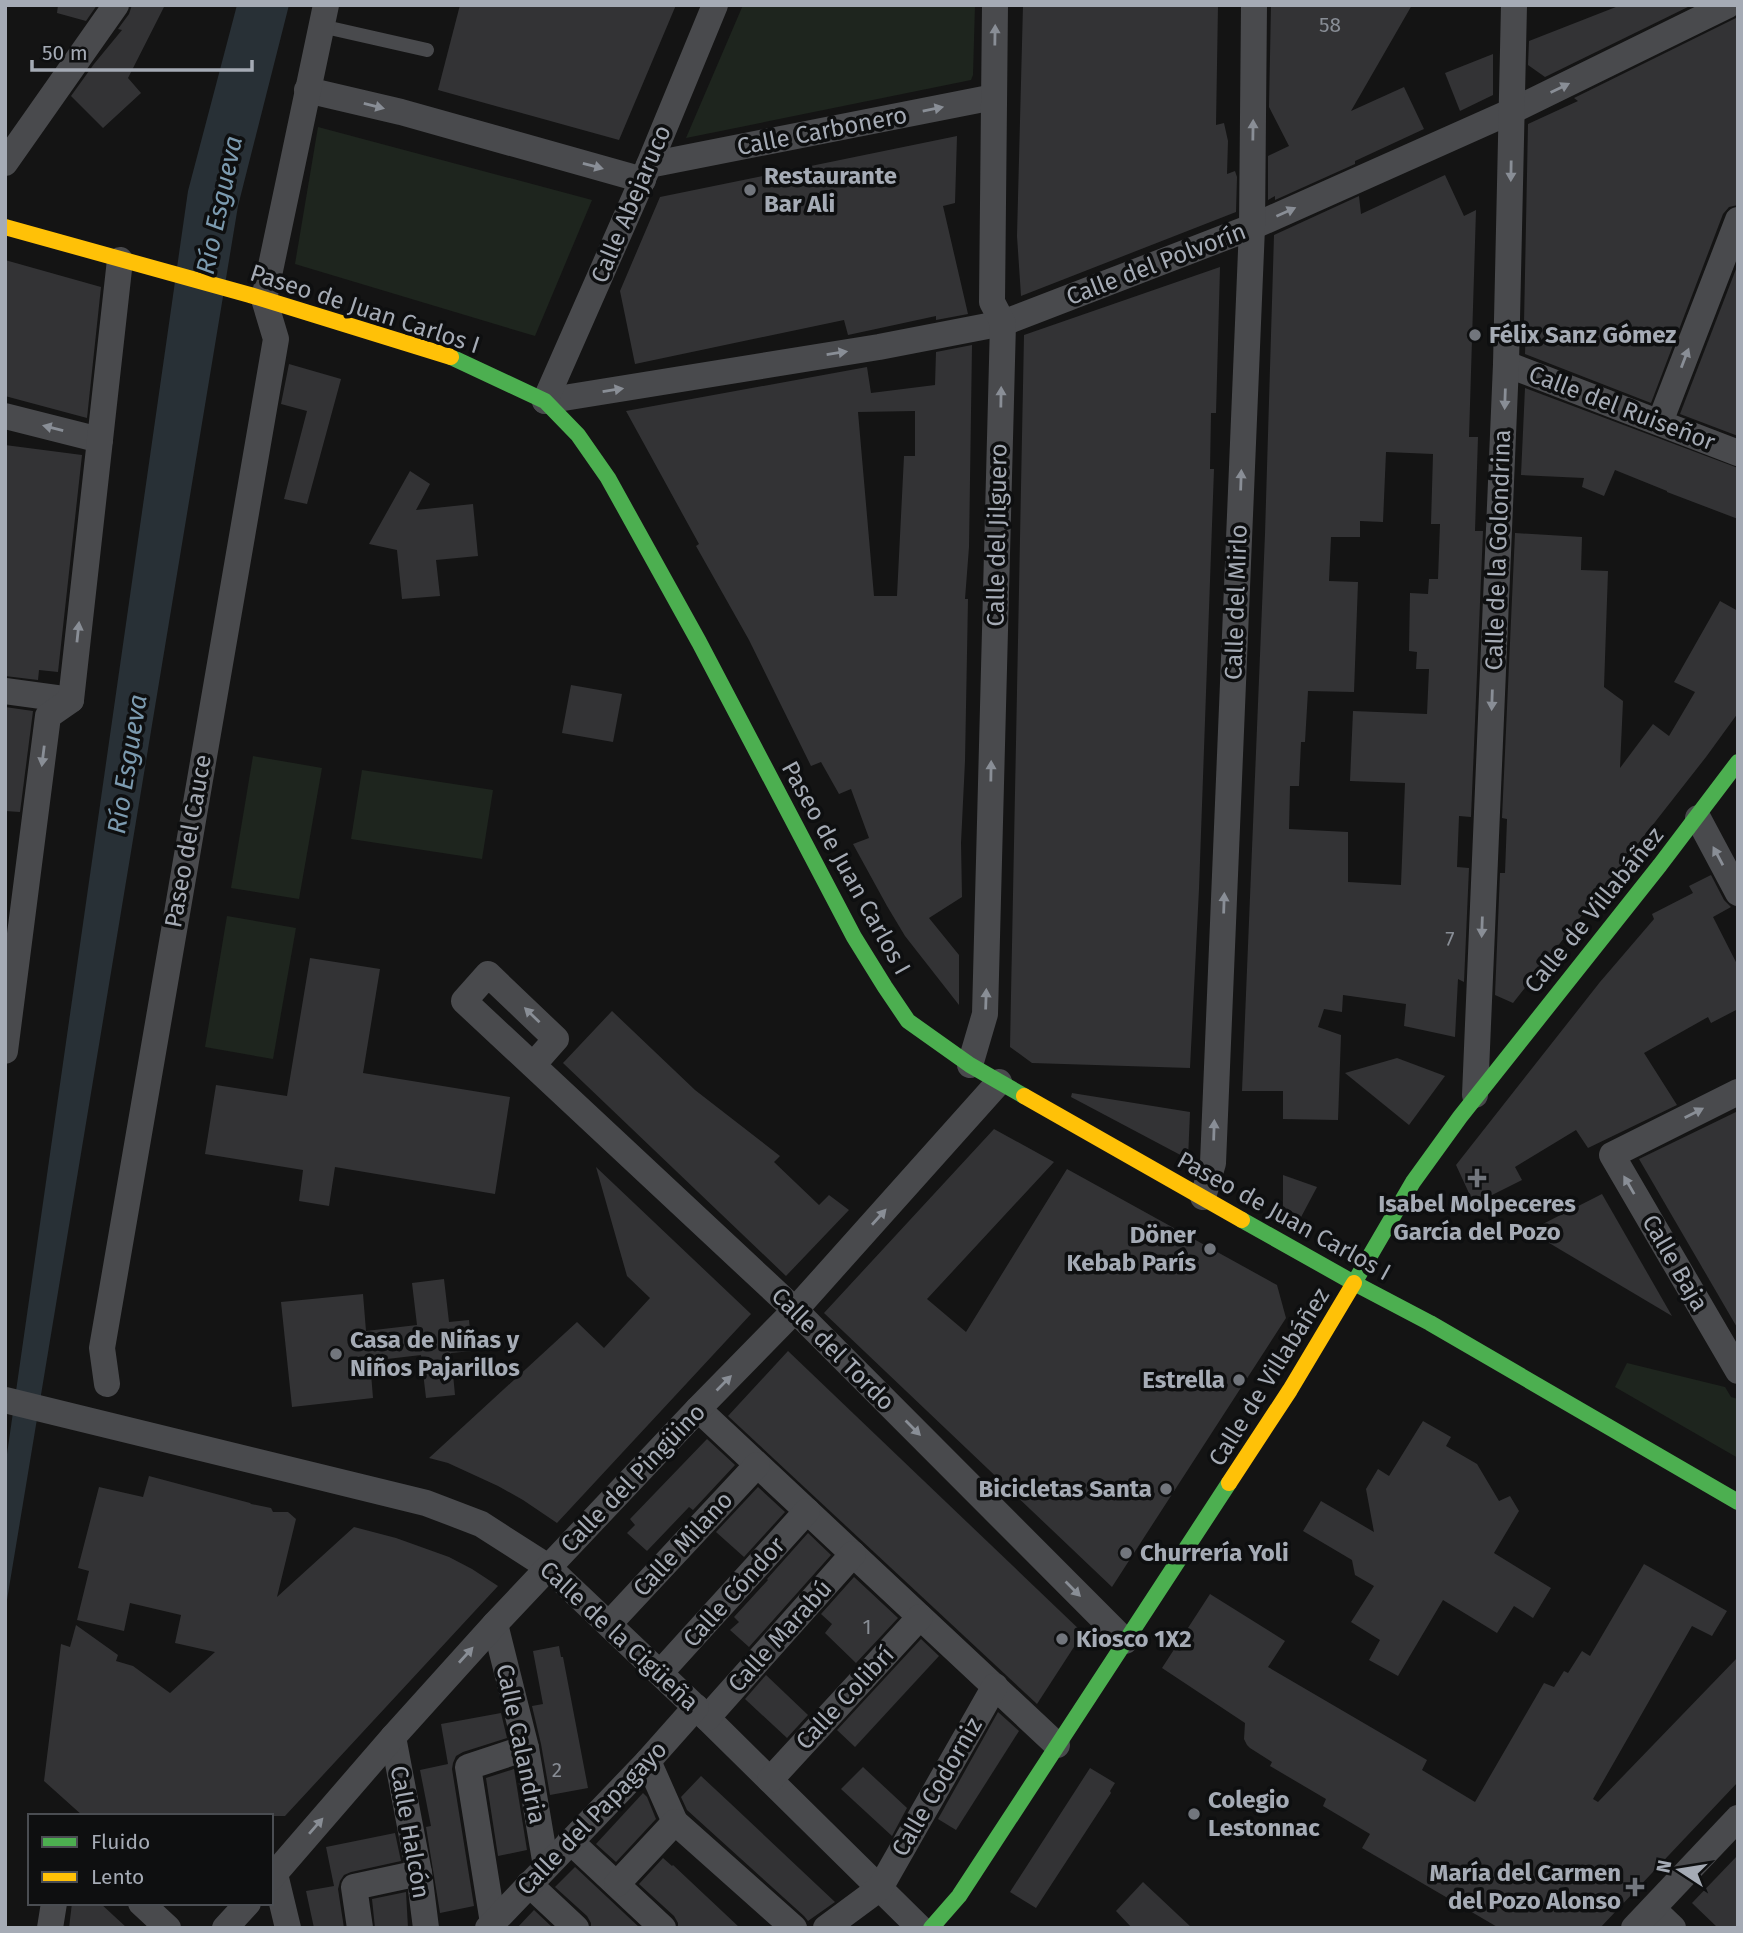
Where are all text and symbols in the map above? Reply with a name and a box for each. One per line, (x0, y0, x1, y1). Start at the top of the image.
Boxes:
house number: 58 (1319, 12, 1341, 38)
one-way arrow (989, 24, 1001, 46)
scale bar (32, 28, 252, 72)
text: 50 m (42, 40, 88, 66)
one-way arrow (1550, 82, 1570, 93)
one-way arrow (363, 101, 385, 112)
street label: Calle Carbonero (734, 101, 910, 161)
one-way arrow (922, 103, 944, 114)
one-way arrow (1247, 119, 1259, 141)
street label: Calle Abejaruco (585, 121, 677, 287)
water label: Río Esgueva (190, 133, 249, 277)
one-way arrow (1505, 161, 1516, 183)
one-way arrow (583, 162, 604, 172)
place label: Restaurante Bar Ali (764, 162, 897, 218)
marker: Restaurante Bar Ali (742, 182, 758, 198)
one-way arrow (1276, 206, 1296, 218)
street label: Calle del Polvorín (1062, 217, 1250, 311)
street label: Paseo de Juan Carlos I (247, 259, 483, 359)
place label: Félix Sanz Gómez (1489, 321, 1676, 349)
marker: Félix Sanz Gómez (1467, 327, 1483, 343)
one-way arrow (826, 347, 848, 358)
one-way arrow (1679, 348, 1690, 369)
street label: Calle del Ruiseñor (1525, 360, 1720, 457)
one-way arrow (602, 384, 624, 395)
one-way arrow (995, 386, 1007, 408)
one-way arrow (1499, 388, 1510, 410)
one-way arrow (41, 422, 63, 433)
street label: Calle de la Golondrina (1480, 429, 1516, 671)
street label: Calle del Jilguero (981, 443, 1013, 627)
one-way arrow (1236, 469, 1247, 491)
street label: Calle del Mirlo (1219, 524, 1253, 680)
one-way arrow (73, 621, 84, 643)
one-way arrow (1486, 689, 1497, 711)
water label: Río Esgueva (101, 692, 154, 836)
one-way arrow (37, 745, 48, 767)
street label: Paseo del Cauce (159, 752, 217, 930)
street label: Paseo de Juan Carlos I (776, 756, 916, 980)
one-way arrow (986, 760, 997, 782)
street label: Calle de Villabáñez (1519, 822, 1669, 998)
one-way arrow (1712, 846, 1724, 866)
one-way arrow (1218, 892, 1229, 914)
one-way arrow (1476, 916, 1487, 938)
house number: 7 (1445, 926, 1455, 952)
one-way arrow (980, 987, 991, 1009)
one-way arrow (523, 1007, 540, 1024)
one-way arrow (1685, 1108, 1705, 1120)
one-way arrow (1209, 1119, 1220, 1141)
street label: Paseo de Juan Carlos I (1172, 1146, 1396, 1286)
marker: Isabel Molpeceres García del Pozo (1469, 1170, 1485, 1186)
one-way arrow (1623, 1176, 1636, 1195)
place label: Isabel Molpeceres García del Pozo (1378, 1190, 1576, 1246)
one-way arrow (871, 1208, 887, 1226)
street label: Calle Baja (1636, 1210, 1714, 1316)
place label: Döner Kebab París (1066, 1221, 1196, 1277)
marker: Döner Kebab París (1202, 1241, 1218, 1257)
street label: Calle del Tordo (766, 1282, 900, 1416)
street label: Calle de Villabáñez (1203, 1283, 1335, 1471)
place label: Casa de Niñas y Niños Pajarillos (350, 1326, 520, 1382)
marker: Casa de Niñas y Niños Pajarillos (328, 1346, 344, 1362)
place label: Estrella (1142, 1366, 1225, 1394)
marker: Estrella (1231, 1372, 1247, 1388)
one-way arrow (715, 1375, 732, 1392)
street label: Calle del Pingüino (555, 1398, 711, 1558)
one-way arrow (904, 1419, 920, 1436)
place label: Bicicletas Santa (978, 1475, 1152, 1503)
marker: Bicicletas Santa (1158, 1481, 1174, 1497)
street label: Calle Milano (627, 1486, 739, 1602)
street label: Calle Cóndor (677, 1531, 791, 1653)
place label: Churrería Yoli (1140, 1539, 1289, 1567)
marker: Churrería Yoli (1118, 1545, 1134, 1561)
street label: Calle de la Cigüeña (534, 1555, 704, 1717)
street label: Calle Marabú (722, 1574, 838, 1698)
one-way arrow (1065, 1581, 1082, 1598)
house number: 1 (862, 1614, 872, 1640)
place label: Kiosco 1X2 (1076, 1625, 1192, 1653)
marker: Kiosco 1X2 (1054, 1631, 1070, 1647)
street label: Calle Colibrí (790, 1641, 900, 1755)
one-way arrow (458, 1646, 474, 1664)
street label: Calle Calandria (490, 1661, 552, 1827)
street label: Calle Codorniz (886, 1713, 988, 1861)
street label: Calle del Papagayo (511, 1735, 673, 1901)
house number: 2 (552, 1757, 562, 1783)
street label: Calle Halcón (385, 1763, 435, 1901)
place label: Colegio Lestonnac (1208, 1786, 1320, 1842)
marker: Colegio Lestonnac (1186, 1806, 1202, 1822)
legend (28, 1814, 273, 1905)
one-way arrow (308, 1817, 324, 1835)
text: Fluido (91, 1829, 150, 1855)
north arrow (1645, 1835, 1715, 1905)
text: N (1651, 1858, 1676, 1875)
place label: María del Carmen del Pozo Alonso (1430, 1859, 1621, 1915)
text: Lento (91, 1864, 144, 1890)
marker: María del Carmen del Pozo Alonso (1627, 1879, 1643, 1895)

